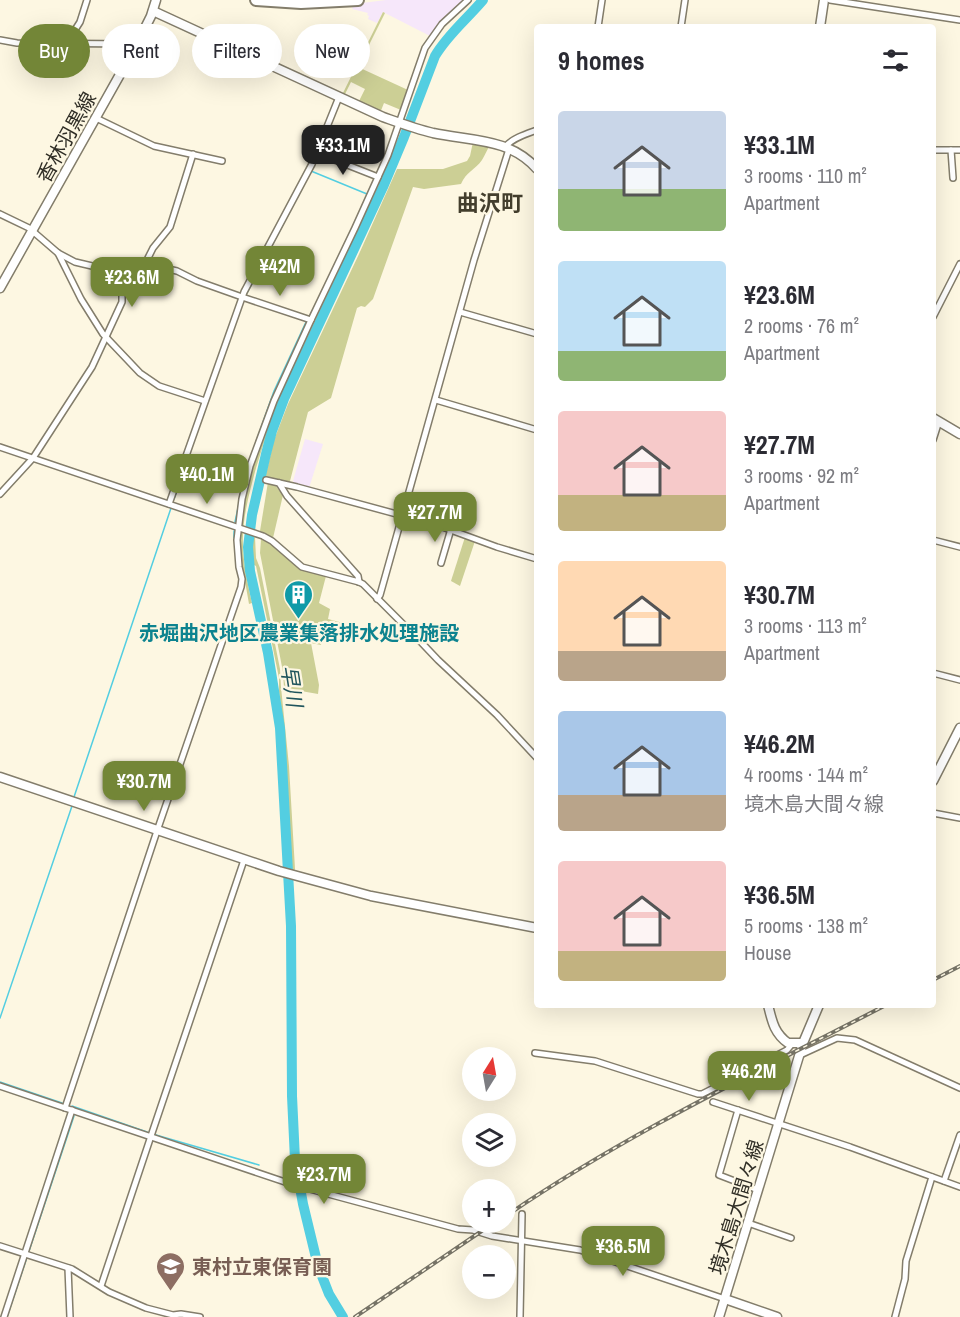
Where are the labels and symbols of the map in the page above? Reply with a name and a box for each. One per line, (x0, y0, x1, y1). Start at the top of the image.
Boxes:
street label: 香林羽黒線 (30, 87, 102, 187)
pin: ¥33.1M (294, 125, 392, 176)
district label: 曲沢町 (457, 188, 523, 218)
pin: ¥42M (244, 246, 316, 297)
pin: ¥23.6M (83, 257, 181, 308)
pin: ¥40.1M (158, 454, 256, 505)
pin: ¥27.7M (386, 492, 484, 543)
building icon: 赤堀曲沢地区農業集落排水処理施設 (283, 578, 315, 620)
place label: 赤堀曲沢地区農業集落排水処理施設 (139, 619, 459, 646)
water label: 早川 (274, 663, 310, 711)
pin: ¥30.7M (95, 761, 193, 812)
north arrow (462, 1047, 516, 1101)
pin: ¥46.2M (700, 1051, 798, 1102)
street label: 境木島大間々線 (703, 1136, 769, 1278)
pin: ¥23.7M (275, 1154, 373, 1205)
pin: ¥36.5M (574, 1226, 672, 1277)
school or university icon: 東村立東保育園 (155, 1250, 187, 1292)
place label: 東村立東保育園 (192, 1253, 332, 1280)

